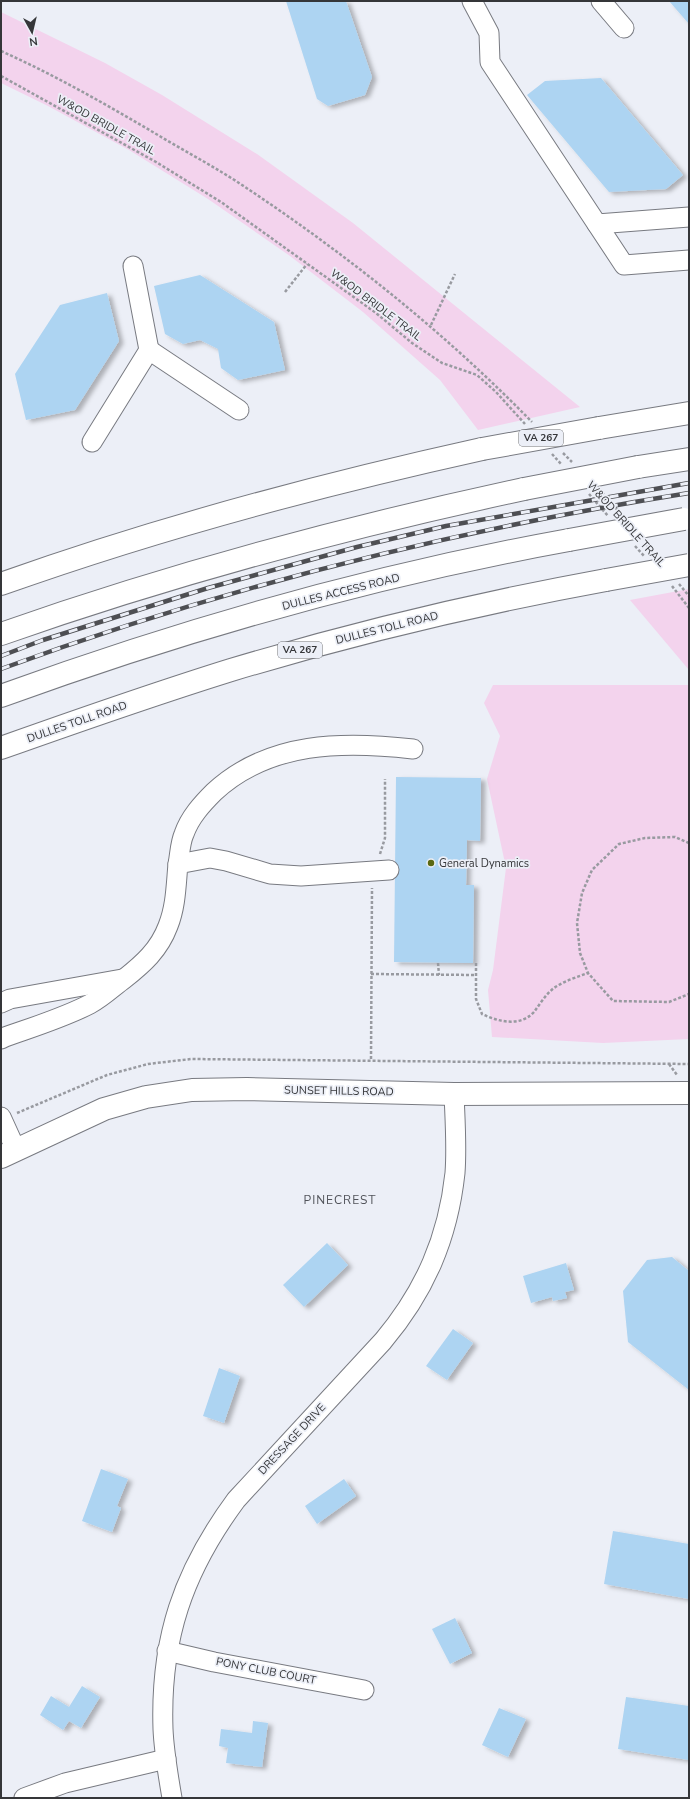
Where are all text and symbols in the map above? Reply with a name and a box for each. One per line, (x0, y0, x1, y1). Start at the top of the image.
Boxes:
north arrow (12, 12, 52, 52)
text: N (28, 33, 38, 49)
street label: W&OD BRIDLE TRAIL (54, 92, 158, 158)
street label: W&OD BRIDLE TRAIL (327, 266, 425, 344)
road number: VA 267 (519, 430, 563, 446)
street label: W&OD BRIDLE TRAIL (583, 478, 669, 570)
street label: DULLES ACCESS ROAD (281, 570, 401, 614)
street label: DULLES TOLL ROAD (334, 608, 440, 648)
road number: VA 267 (278, 642, 322, 658)
street label: DULLES TOLL ROAD (25, 698, 129, 746)
place label: General Dynamics (439, 856, 529, 871)
marker: General Dynamics (426, 858, 436, 868)
street label: SUNSET HILLS ROAD (284, 1083, 394, 1099)
district label: PINECREST (304, 1192, 376, 1208)
street label: DRESSAGE DRIVE (255, 1400, 329, 1478)
street label: PONY CLUB COURT (215, 1654, 318, 1688)

